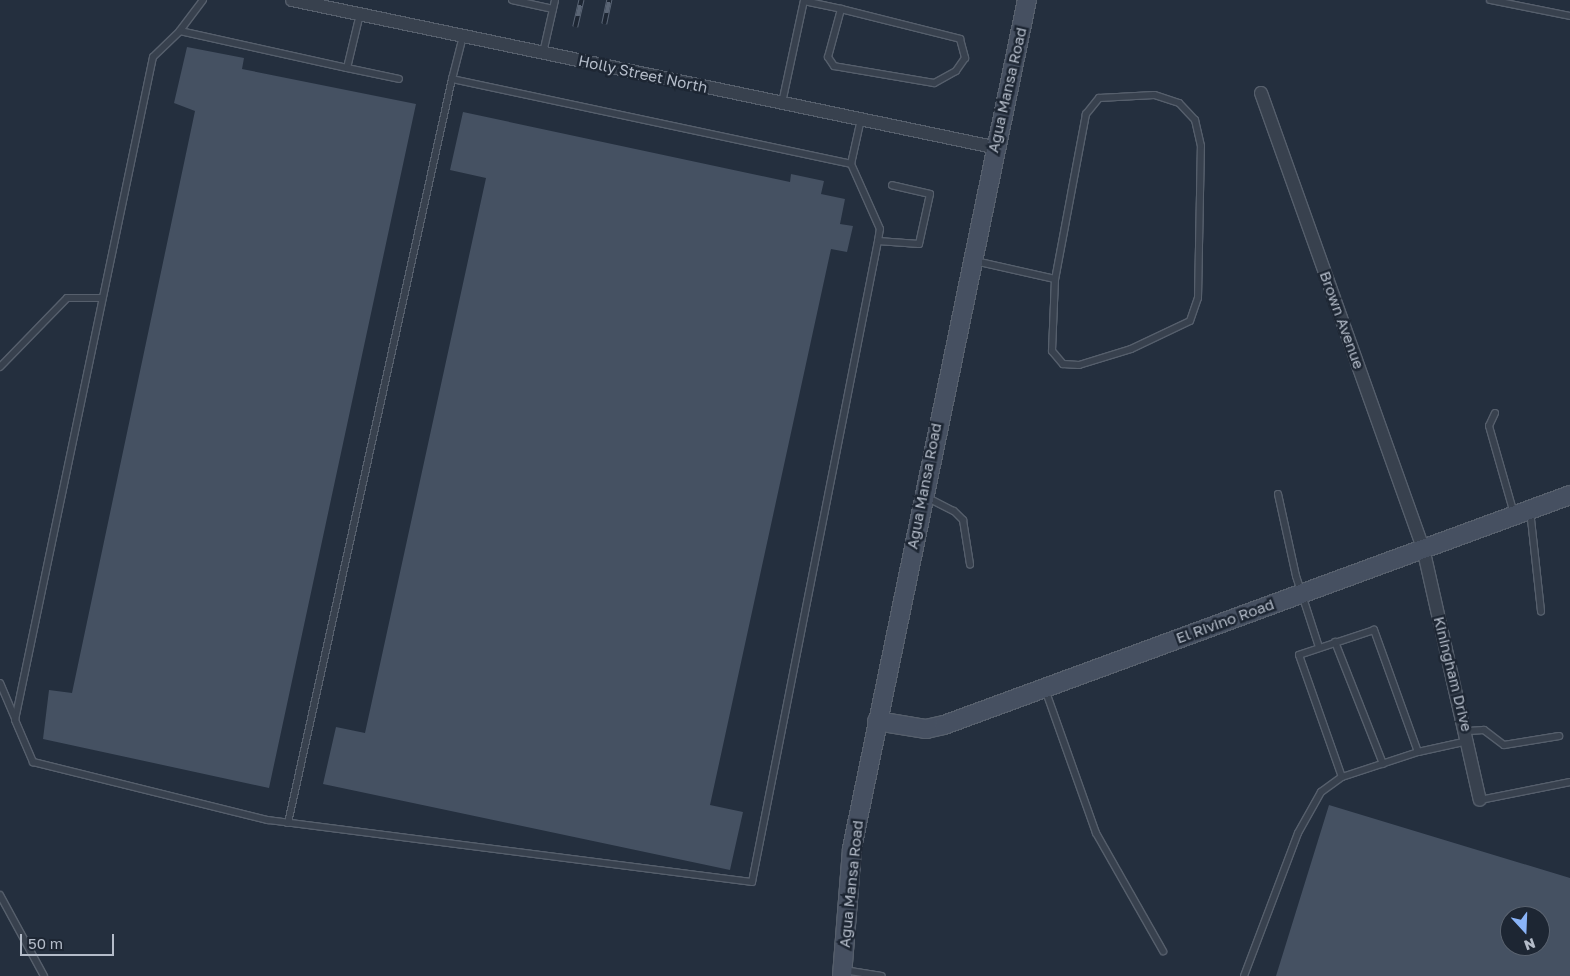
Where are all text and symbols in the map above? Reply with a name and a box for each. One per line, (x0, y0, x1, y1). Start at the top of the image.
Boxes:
street label: Agua Mansa Road (984, 26, 1030, 154)
street label: Holly Street North (577, 51, 709, 97)
street label: Brown Avenue (1316, 269, 1368, 371)
street label: Agua Mansa Road (903, 421, 945, 551)
street label: El Rivino Road (1173, 595, 1277, 647)
street label: Kiningham Drive (1430, 615, 1476, 733)
street label: Agua Mansa Road (835, 819, 867, 949)
north arrow (1500, 906, 1550, 956)
scale bar (22, 924, 116, 956)
text: 50 m (28, 934, 63, 952)
text: N (1522, 935, 1538, 954)

